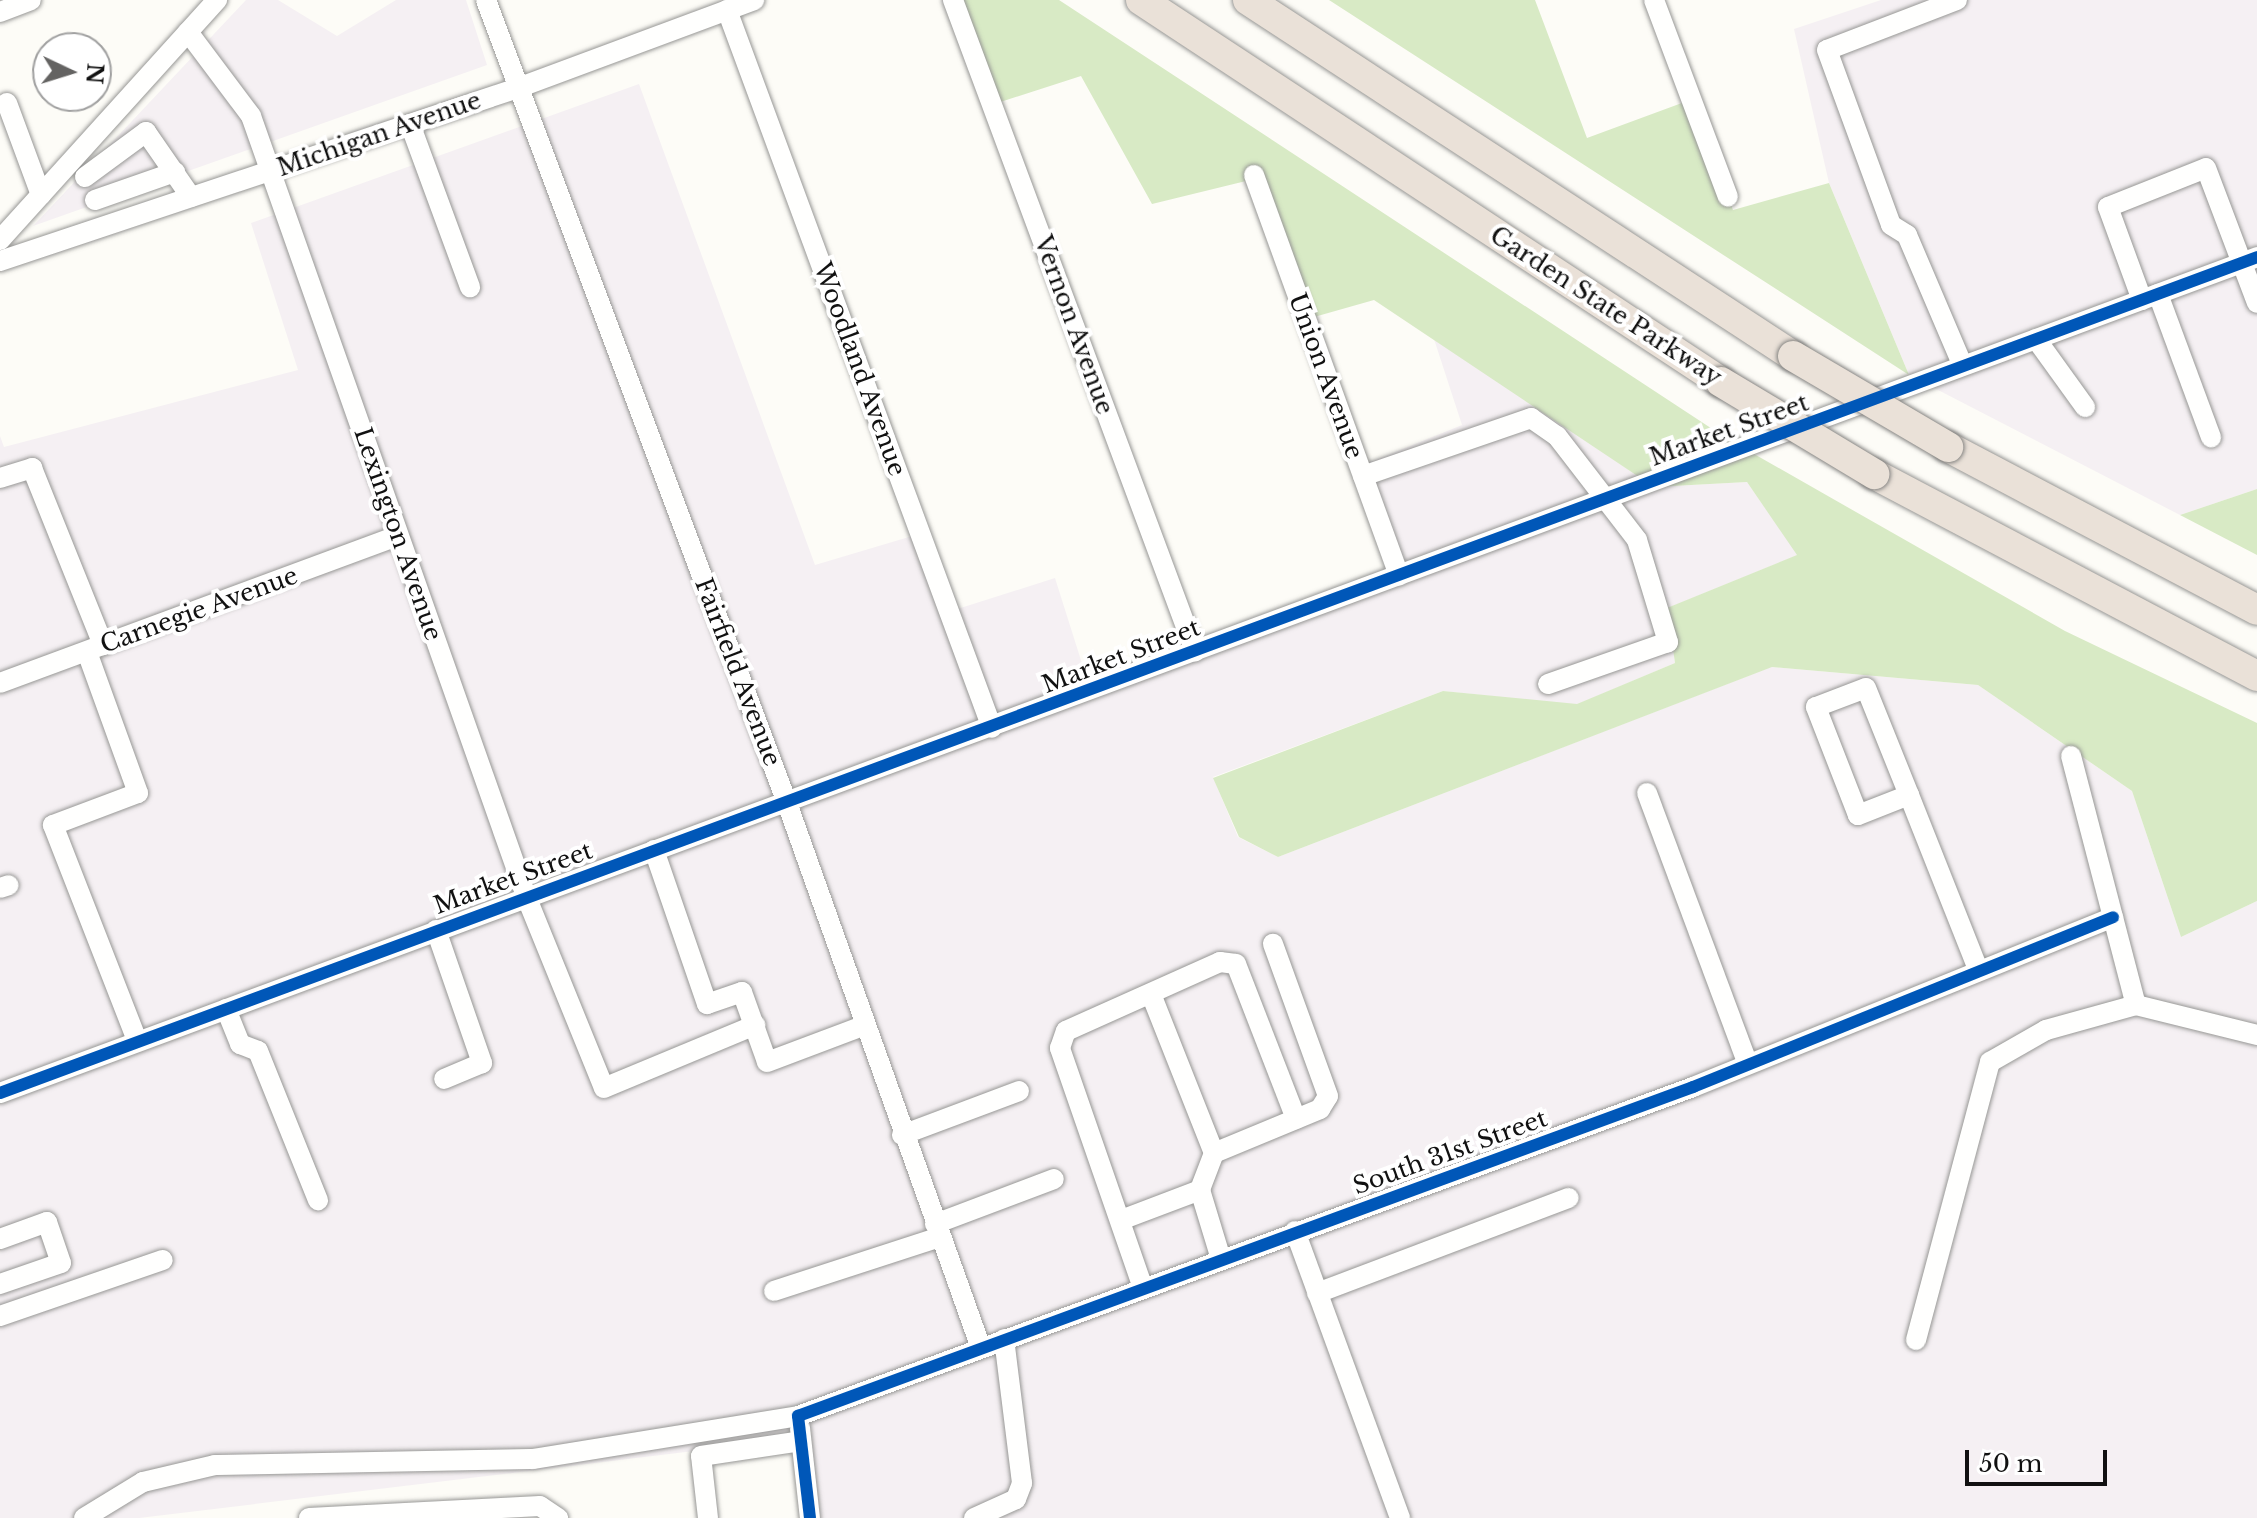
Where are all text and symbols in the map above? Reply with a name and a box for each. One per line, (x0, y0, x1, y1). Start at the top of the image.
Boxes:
north arrow (32, 32, 112, 112)
text: N (80, 62, 109, 85)
street label: Michigan Avenue (273, 85, 485, 183)
street label: Garden State Parkway (1485, 220, 1727, 392)
street label: Vernon Avenue (1028, 231, 1120, 419)
street label: Woodland Avenue (808, 258, 912, 480)
street label: Union Avenue (1283, 289, 1369, 463)
street label: Market Street (1646, 388, 1812, 472)
street label: Lexington Avenue (348, 423, 448, 645)
street label: Carnegie Avenue (96, 561, 302, 659)
street label: Fairfield Avenue (689, 574, 787, 770)
street label: Market Street (1038, 613, 1204, 699)
street label: Market Street (430, 836, 596, 920)
street label: South 31st Street (1349, 1104, 1551, 1200)
scale bar (1969, 1434, 2111, 1484)
text: 50 m (1979, 1449, 2042, 1478)

